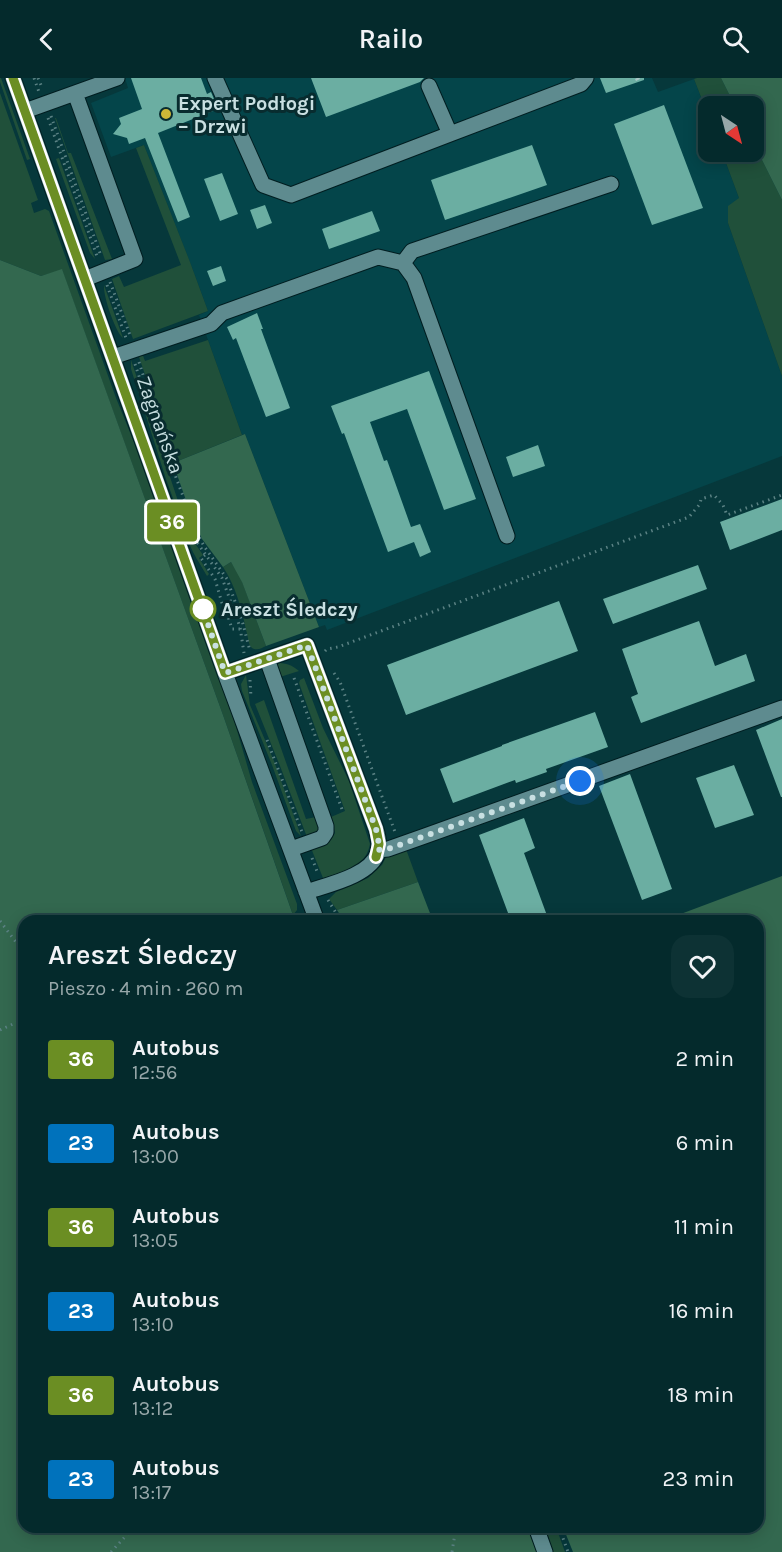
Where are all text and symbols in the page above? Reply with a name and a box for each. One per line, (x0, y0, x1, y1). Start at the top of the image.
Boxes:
icon: back (30, 23, 63, 56)
text: Railo (359, 23, 423, 55)
icon: search (719, 23, 752, 56)
place label: Expert Podłogi – Drzwi (178, 92, 315, 138)
north arrow (698, 96, 764, 162)
map controls (698, 96, 764, 162)
marker: Expert Podłogi – Drzwi (159, 107, 173, 121)
street label: Zagnańska (132, 373, 188, 477)
line badge: 36 (145, 502, 199, 542)
text: 36 (159, 510, 185, 534)
marker: Areszt Śledczy (190, 596, 216, 622)
place label: Areszt Śledczy (221, 597, 358, 621)
your location (565, 766, 595, 796)
button: heart (671, 935, 734, 998)
text: Areszt Śledczy (48, 938, 237, 971)
text: Pieszo · 4 min · 260 m (48, 977, 243, 1000)
text: Autobus (132, 1035, 220, 1061)
text: 2 min (676, 1046, 734, 1072)
text: 36 (68, 1047, 94, 1071)
text: 12:56 (132, 1061, 178, 1084)
text: Autobus (132, 1119, 220, 1145)
text: 6 min (676, 1130, 734, 1156)
text: 23 (68, 1131, 94, 1155)
text: 13:00 (132, 1145, 179, 1168)
text: Autobus (132, 1203, 220, 1229)
text: 11 min (674, 1214, 734, 1240)
text: 36 (68, 1215, 94, 1239)
text: 13:05 (132, 1229, 178, 1252)
text: Autobus (132, 1287, 220, 1313)
text: 16 min (668, 1298, 734, 1324)
text: 23 (68, 1299, 94, 1323)
text: 13:10 (132, 1313, 174, 1336)
text: Autobus (132, 1371, 220, 1397)
text: 18 min (668, 1382, 734, 1408)
text: 36 (68, 1383, 94, 1407)
text: 13:12 (132, 1397, 173, 1420)
text: Autobus (132, 1455, 220, 1481)
text: 23 min (663, 1466, 734, 1492)
text: 23 (68, 1467, 94, 1491)
text: 13:17 (132, 1481, 171, 1504)

